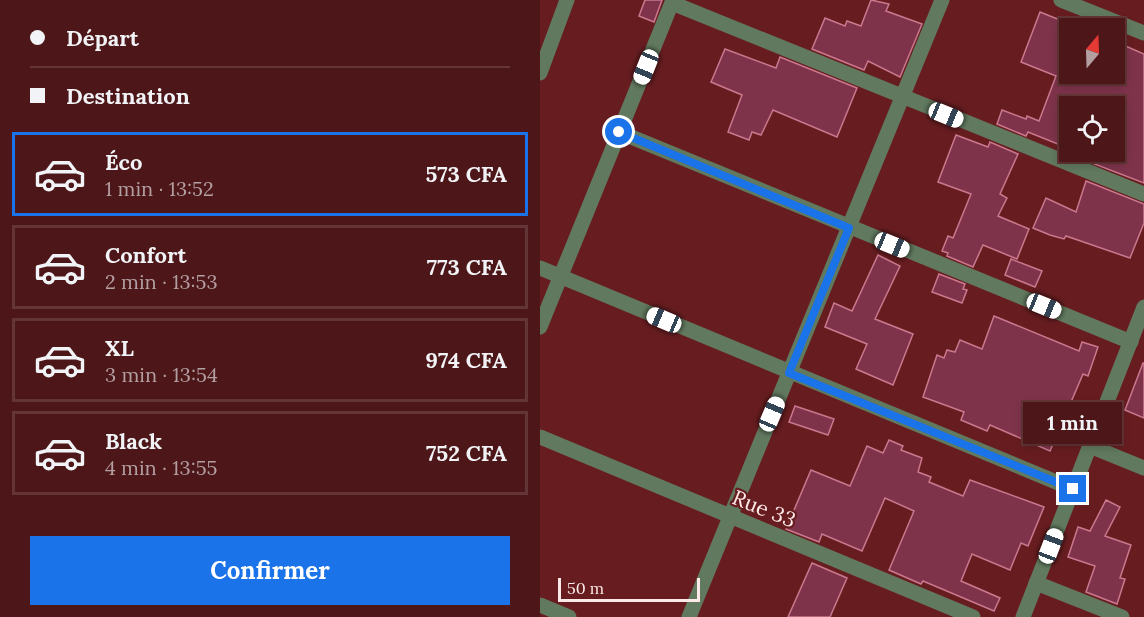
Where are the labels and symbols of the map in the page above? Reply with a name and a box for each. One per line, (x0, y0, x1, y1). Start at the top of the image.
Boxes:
north arrow (1059, 18, 1125, 84)
car (631, 47, 661, 87)
car (926, 100, 966, 130)
route start (605, 118, 632, 145)
car (872, 230, 912, 260)
car (1024, 291, 1064, 321)
car (644, 305, 684, 335)
car (757, 394, 787, 434)
callout: 1 min (1024, 402, 1122, 444)
route end (1059, 475, 1086, 502)
street label: Rue 33 (729, 484, 800, 533)
car (1036, 526, 1066, 566)
scale bar (558, 575, 700, 602)

